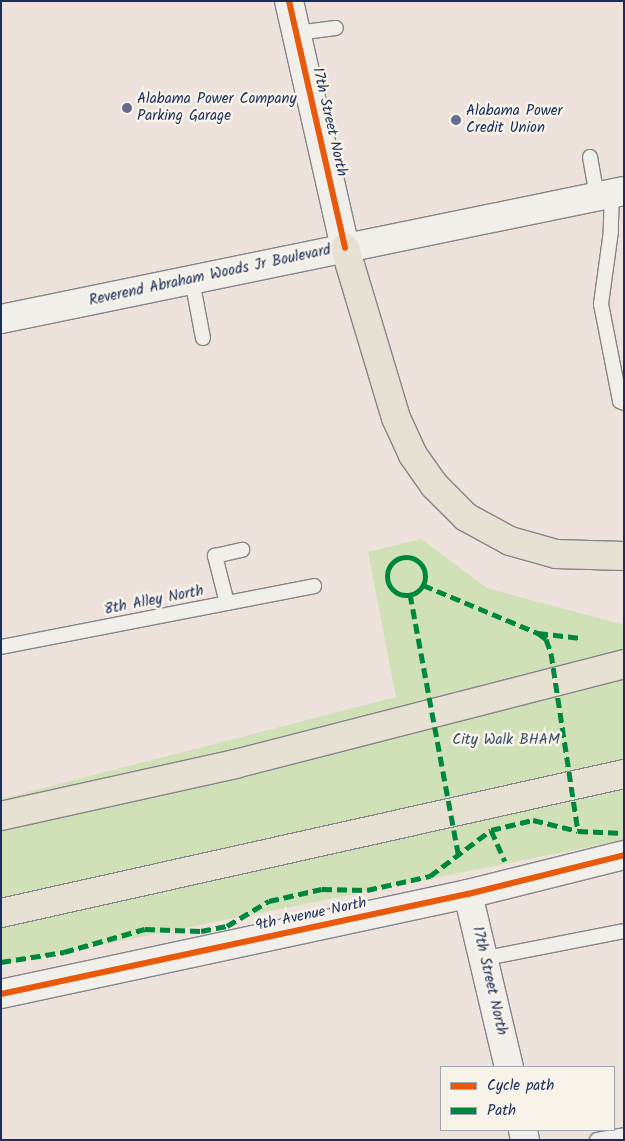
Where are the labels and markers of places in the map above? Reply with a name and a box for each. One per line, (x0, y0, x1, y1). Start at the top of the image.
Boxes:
place label: Alabama Power Company Parking Garage (137, 90, 296, 125)
marker: Alabama Power Company Parking Garage (121, 102, 133, 114)
place label: Alabama Power Credit Union (466, 102, 562, 137)
marker: Alabama Power Credit Union (450, 114, 462, 126)

